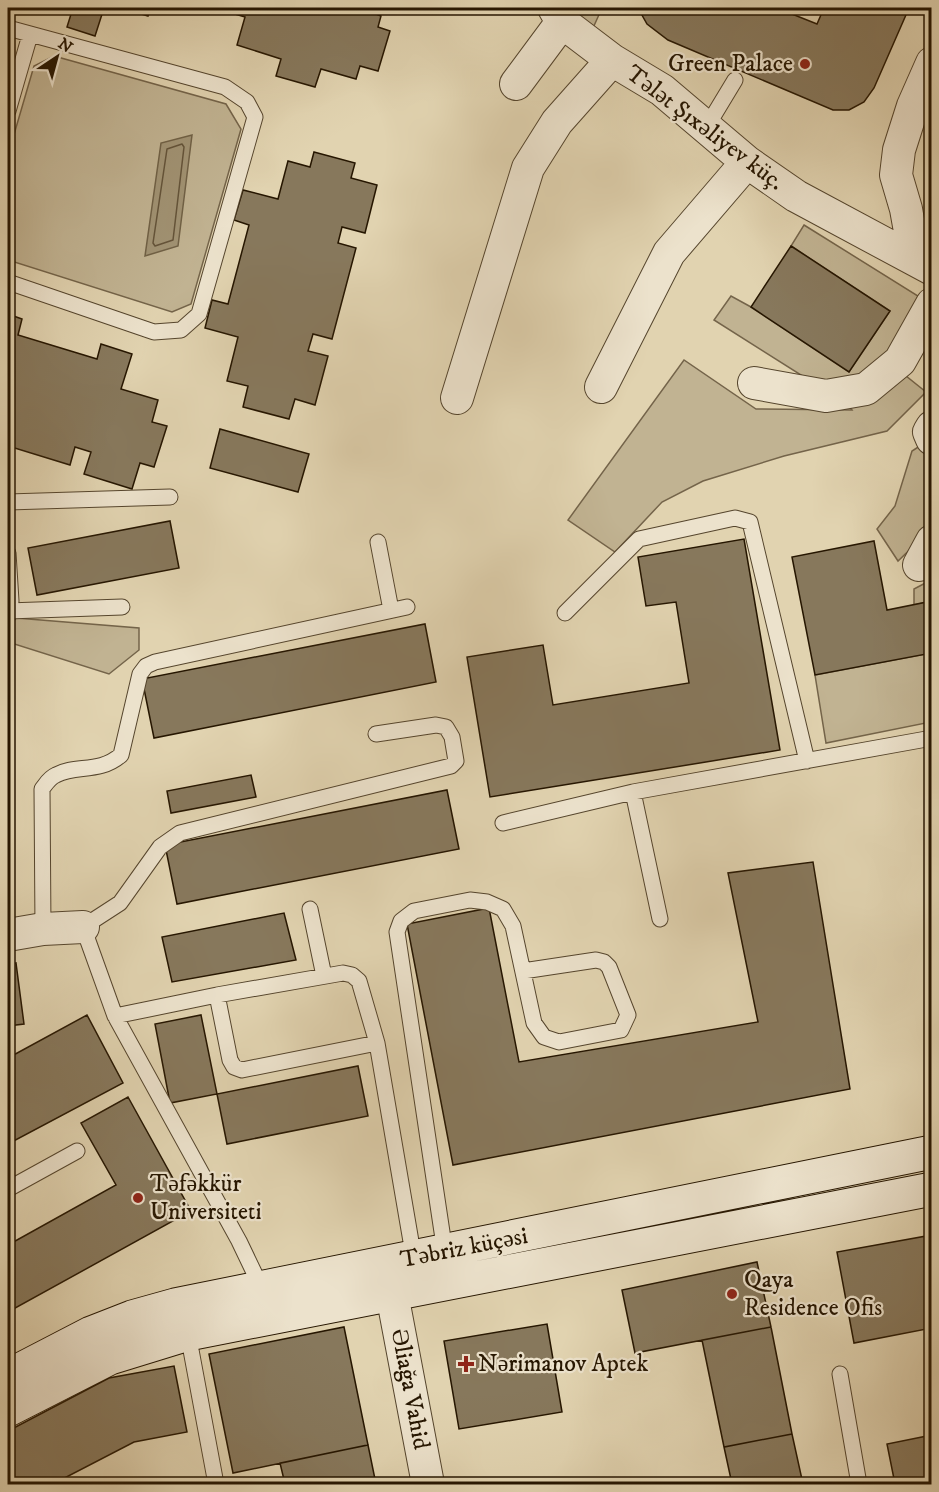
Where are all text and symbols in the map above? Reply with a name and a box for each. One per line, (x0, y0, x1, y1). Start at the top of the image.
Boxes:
north arrow (27, 27, 87, 87)
text: N (54, 34, 76, 58)
place label: Green Palace (668, 49, 793, 79)
marker: Green Palace (798, 57, 812, 71)
street label: Tələt Şıxəliyev küç. (620, 59, 790, 197)
place label: Təfəkkür Universiteti (150, 1169, 262, 1227)
marker: Təfəkkür Universiteti (131, 1191, 145, 1205)
street label: Təbriz küçəsi (398, 1221, 530, 1275)
place label: Qaya Residence Ofis (744, 1265, 882, 1323)
marker: Qaya Residence Ofis (725, 1287, 739, 1301)
street label: Əliağa Vahid (384, 1326, 436, 1452)
place label: Nərimanov Aptek (478, 1349, 648, 1379)
marker: Nərimanov Aptek (459, 1357, 473, 1371)

